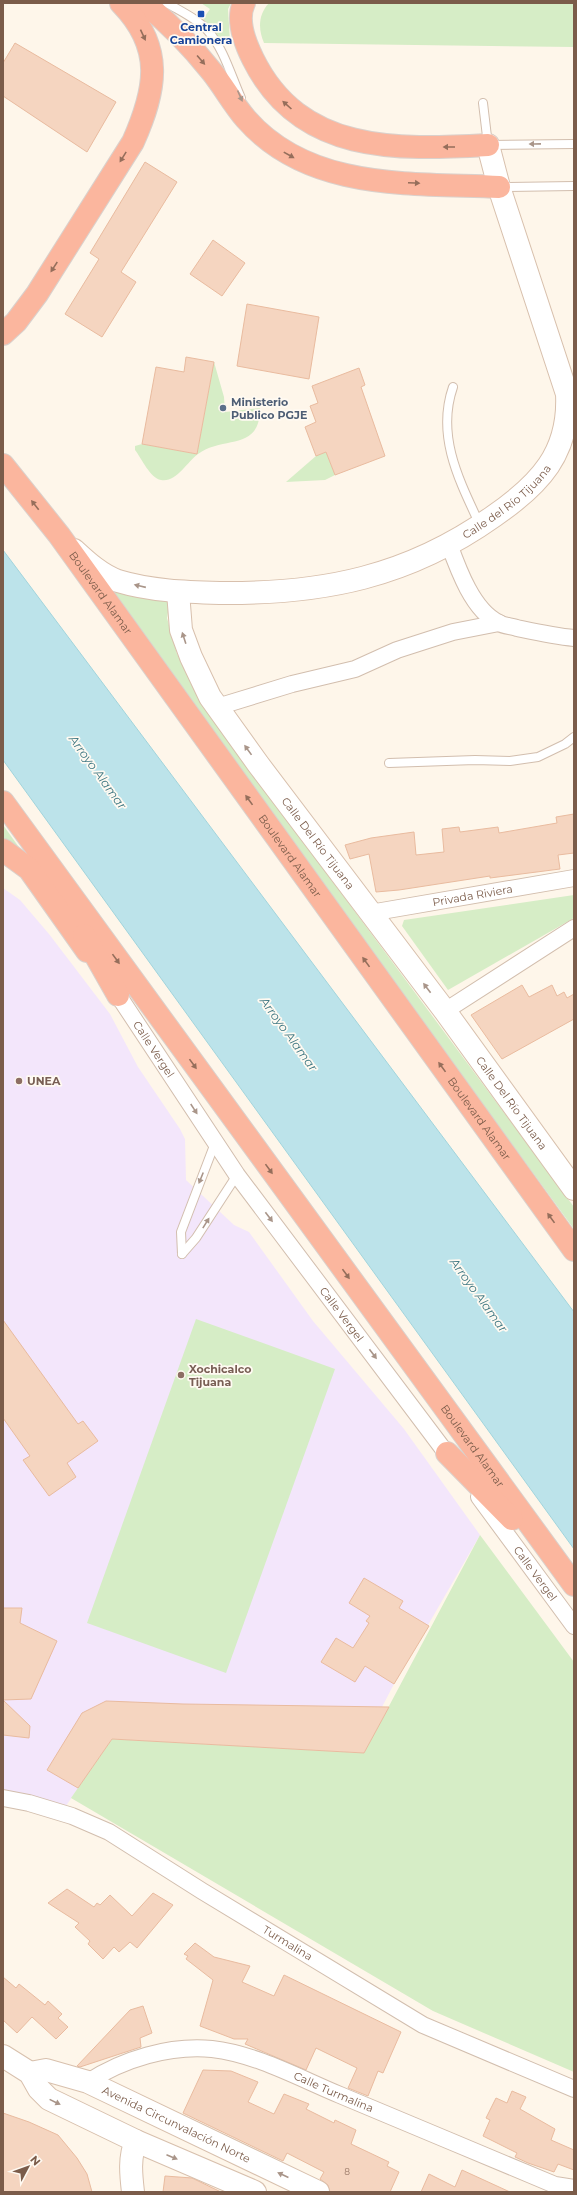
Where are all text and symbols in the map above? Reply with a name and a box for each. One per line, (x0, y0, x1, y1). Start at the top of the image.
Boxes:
marker: Central Camionera (196, 9, 206, 19)
place label: Central Camionera (170, 20, 232, 47)
one-way arrow (140, 29, 146, 40)
one-way arrow (197, 55, 206, 65)
one-way arrow (237, 90, 244, 102)
one-way arrow (282, 100, 292, 110)
one-way arrow (528, 141, 541, 147)
one-way arrow (443, 143, 455, 150)
one-way arrow (120, 151, 127, 163)
one-way arrow (283, 151, 294, 158)
one-way arrow (408, 180, 421, 186)
one-way arrow (50, 262, 58, 272)
place label: Ministerio Publico PGJE (231, 395, 307, 422)
marker: Ministerio Publico PGJE (218, 403, 228, 413)
street label: Calle del Río Tijuana (460, 462, 554, 542)
one-way arrow (30, 499, 39, 510)
street label: Boulevard Alamar (66, 549, 135, 637)
one-way arrow (134, 583, 146, 589)
one-way arrow (181, 631, 187, 643)
water label: Arroyo Alamar (65, 731, 130, 812)
one-way arrow (244, 745, 252, 755)
one-way arrow (245, 794, 253, 805)
street label: Calle Del Río Tijuana (279, 794, 357, 892)
street label: Boulevard Alamar (255, 812, 325, 900)
street label: Privada Riviera (431, 882, 514, 909)
one-way arrow (112, 953, 120, 964)
one-way arrow (362, 956, 371, 967)
one-way arrow (423, 982, 432, 993)
water label: Arroyo Alamar (256, 993, 321, 1074)
street label: Calle Vergel (130, 1018, 178, 1080)
street label: Calle Del Río Tijuana (473, 1053, 550, 1152)
one-way arrow (189, 1058, 197, 1069)
one-way arrow (439, 1062, 447, 1072)
place label: UNEA (27, 1074, 61, 1088)
street label: Boulevard Alamar (445, 1074, 514, 1163)
marker: UNEA (14, 1076, 24, 1086)
one-way arrow (190, 1104, 198, 1114)
one-way arrow (265, 1163, 273, 1174)
one-way arrow (198, 1173, 204, 1184)
one-way arrow (265, 1212, 274, 1223)
one-way arrow (547, 1213, 555, 1223)
one-way arrow (202, 1217, 209, 1229)
water label: Arroyo Alamar (446, 1254, 511, 1335)
one-way arrow (342, 1268, 350, 1279)
street label: Calle Vergel (317, 1284, 367, 1344)
one-way arrow (369, 1349, 377, 1360)
place label: Xochicalco Tijuana (189, 1362, 251, 1389)
marker: Xochicalco Tijuana (176, 1370, 186, 1380)
street label: Boulevard Alamar (438, 1402, 507, 1490)
street label: Calle Vergel (510, 1543, 560, 1604)
street label: Turmalina (260, 1922, 315, 1963)
street label: Calle Turmalina (291, 2068, 376, 2115)
street label: Avenida Circunvalación Norte (100, 2083, 253, 2166)
one-way arrow (49, 2099, 61, 2105)
north arrow (8, 2147, 48, 2187)
text: N (27, 2152, 44, 2168)
one-way arrow (167, 2154, 179, 2160)
house number: 8 (344, 2166, 350, 2177)
one-way arrow (277, 2172, 289, 2178)

